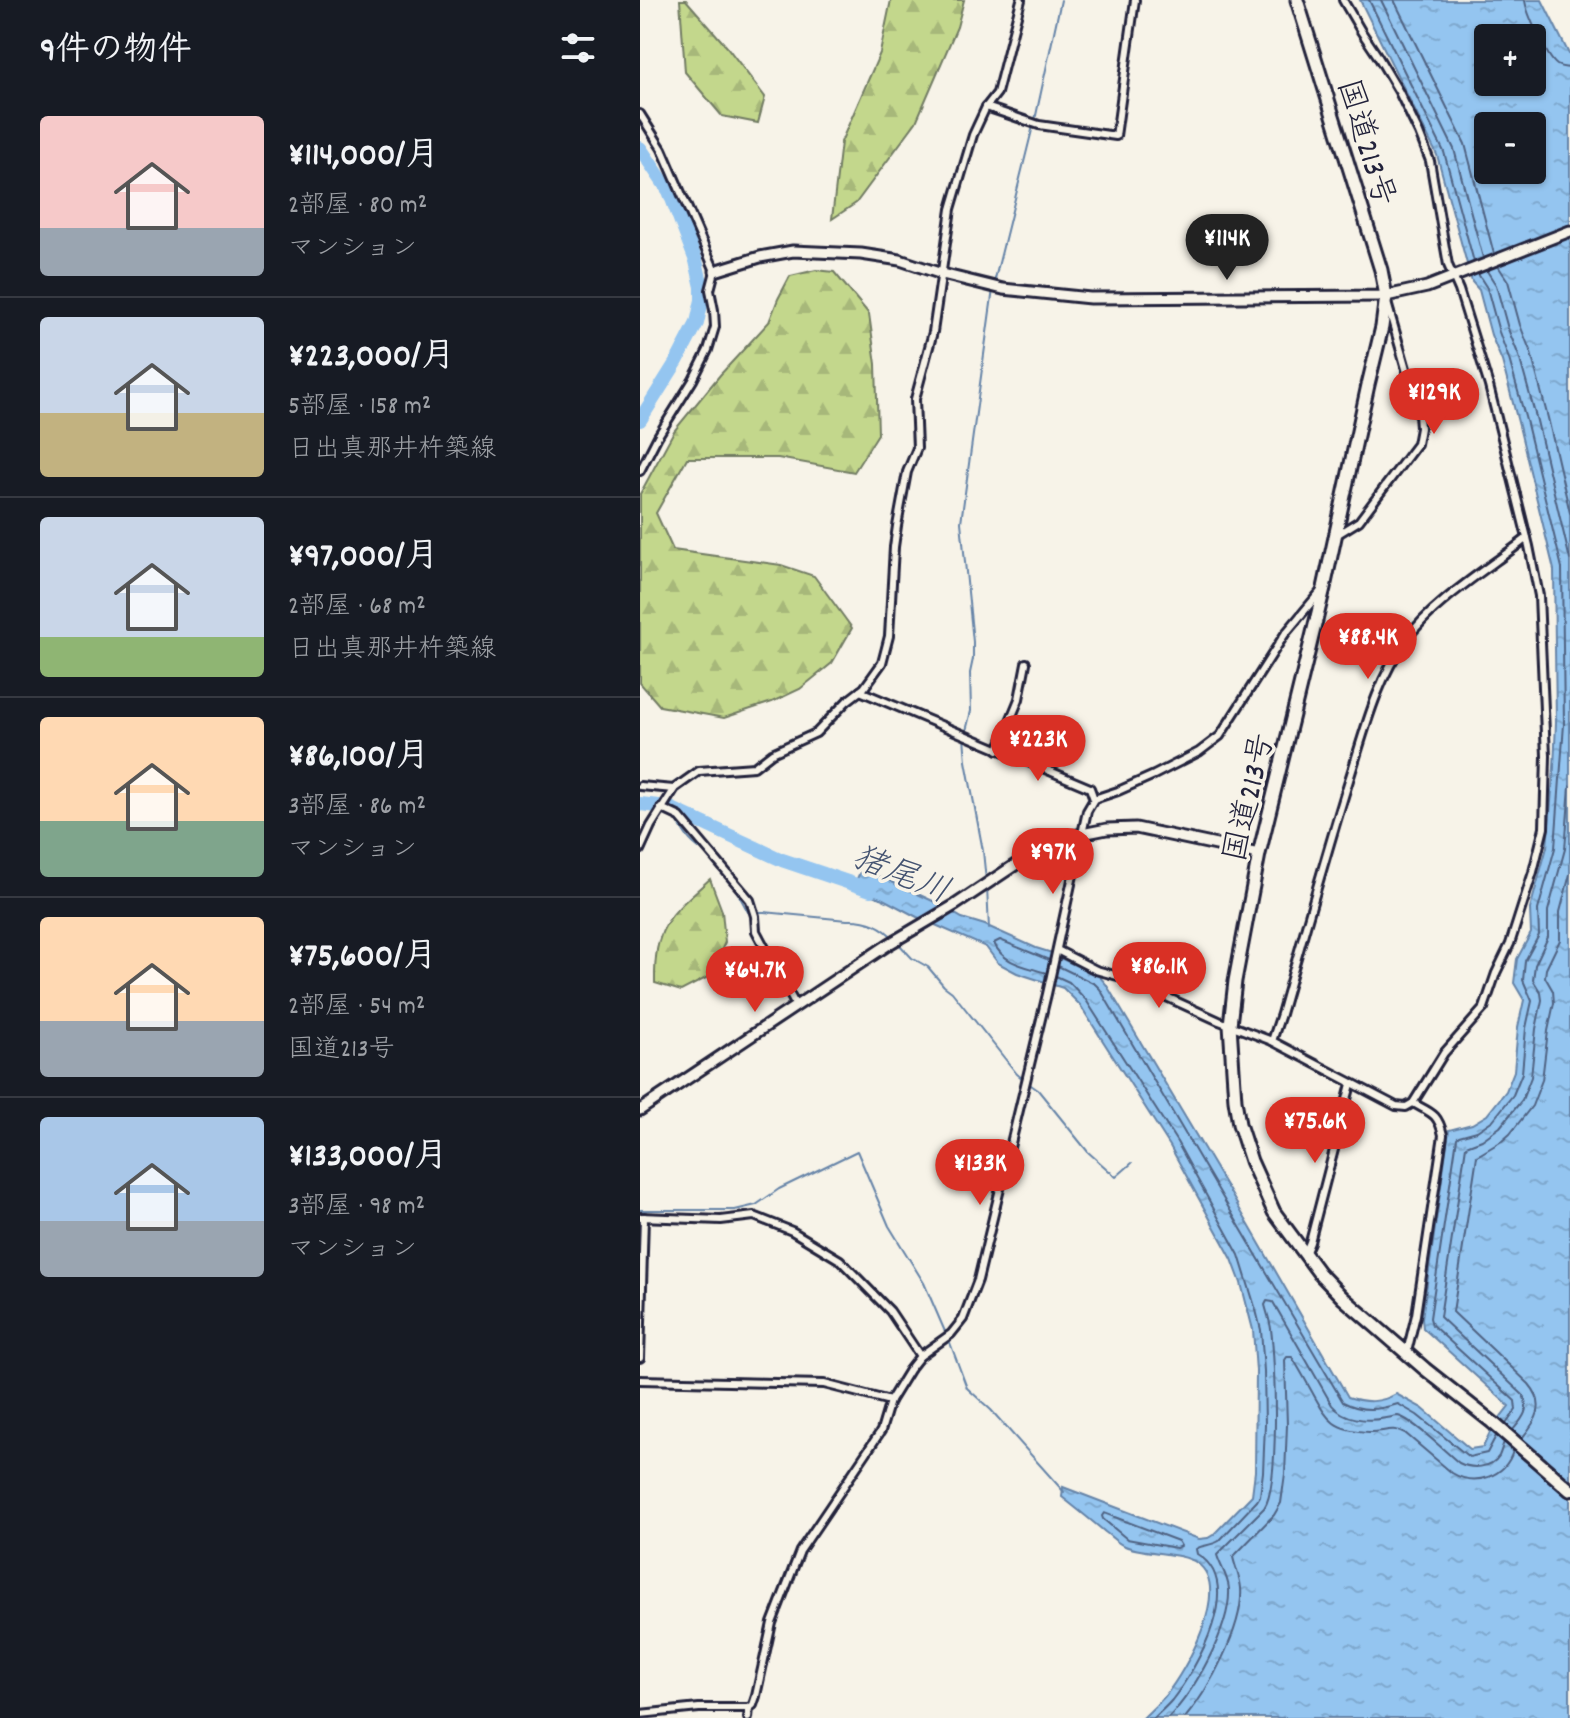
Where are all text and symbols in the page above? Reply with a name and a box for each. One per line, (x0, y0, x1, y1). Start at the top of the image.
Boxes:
map controls (1474, 24, 1546, 184)
button: + (1474, 24, 1546, 96)
icon: filters (556, 26, 600, 70)
text: 9件の物件 (40, 28, 192, 77)
street label: 国道213号 (1322, 74, 1404, 213)
button: − (1474, 112, 1546, 184)
text: ¥114,000/月 (288, 133, 439, 182)
icon: home (104, 148, 200, 244)
text: 2部屋 · 80 m² (288, 188, 427, 225)
pin: ¥114K (1171, 214, 1283, 282)
text: ¥114K (1204, 221, 1250, 258)
text: マンション (288, 231, 417, 268)
text: ¥223,000/月 (288, 334, 455, 383)
icon: home (104, 349, 200, 445)
pin: ¥129K (1378, 368, 1490, 436)
text: ¥129K (1407, 375, 1461, 412)
text: 5部屋 · 158 m² (288, 389, 431, 426)
text: 日出真那井杵築線 (288, 432, 496, 469)
text: ¥97,000/月 (288, 534, 439, 583)
icon: home (104, 549, 200, 645)
text: 2部屋 · 68 m² (288, 589, 426, 626)
pin: ¥88.4K (1303, 613, 1433, 681)
text: ¥88.4K (1338, 620, 1398, 657)
text: 日出真那井杵築線 (288, 632, 496, 669)
pin: ¥223K (982, 715, 1094, 783)
text: ¥223K (1009, 722, 1067, 759)
street label: 国道213号 (1215, 729, 1289, 867)
text: ¥86,100/月 (288, 734, 429, 783)
icon: home (104, 749, 200, 845)
text: 3部屋 · 86 m² (288, 789, 426, 826)
pin: ¥97K (1006, 828, 1100, 896)
text: マンション (288, 832, 417, 869)
water label: 猪尾川 (843, 835, 956, 919)
text: ¥97K (1030, 835, 1076, 872)
text: ¥75,600/月 (288, 934, 437, 983)
pin: ¥86.1K (1094, 942, 1224, 1010)
pin: ¥64.7K (690, 946, 820, 1014)
icon: home (104, 949, 200, 1045)
text: ¥86.1K (1130, 949, 1188, 986)
text: ¥64.7K (724, 953, 786, 990)
text: 2部屋 · 54 m² (288, 989, 425, 1026)
text: 国道213号 (288, 1032, 395, 1069)
pin: ¥75.6K (1250, 1097, 1380, 1165)
text: ¥75.6K (1283, 1104, 1347, 1141)
text: ¥133,000/月 (288, 1134, 448, 1183)
pin: ¥133K (924, 1139, 1036, 1207)
text: ¥133K (953, 1146, 1007, 1183)
icon: home (104, 1149, 200, 1245)
text: 3部屋 · 98 m² (288, 1189, 425, 1226)
text: マンション (288, 1232, 417, 1269)

